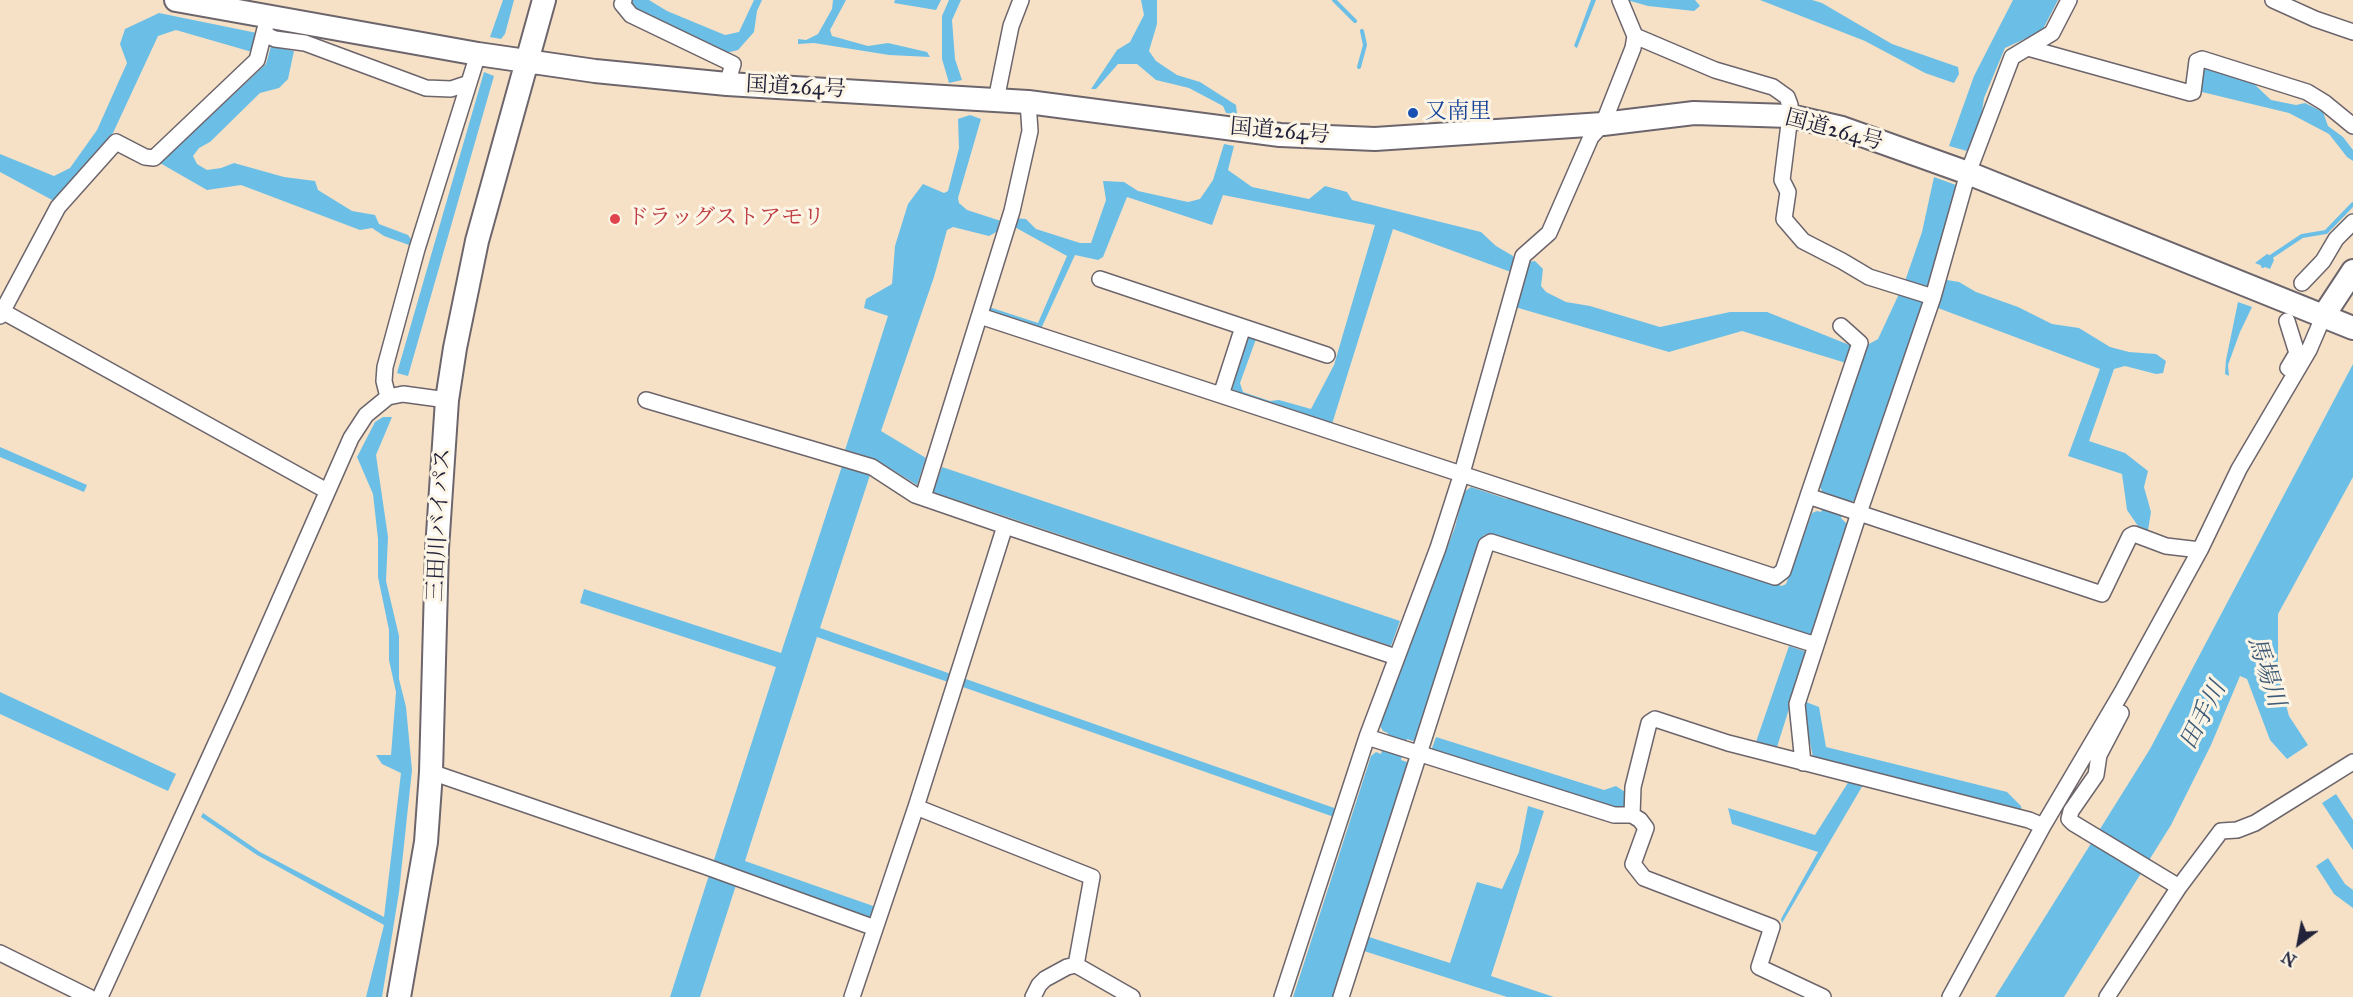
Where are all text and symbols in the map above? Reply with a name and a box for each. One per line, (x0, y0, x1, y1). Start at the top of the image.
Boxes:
street label: 国道264号 (745, 72, 847, 104)
place label: 又南里 (1425, 100, 1491, 126)
street label: 国道264号 (1782, 105, 1886, 157)
marker: 又南里 (1406, 106, 1420, 120)
street label: 国道264号 (1229, 114, 1331, 150)
place label: ドラッグストアモリ (627, 206, 825, 232)
marker: ドラッグストアモリ (608, 212, 622, 226)
street label: 三田川バイパス (423, 447, 457, 603)
water label: 馬場川 (2240, 633, 2290, 711)
water label: 田手川 (2175, 677, 2233, 755)
north arrow (2269, 913, 2329, 973)
text: N (2278, 947, 2300, 970)

